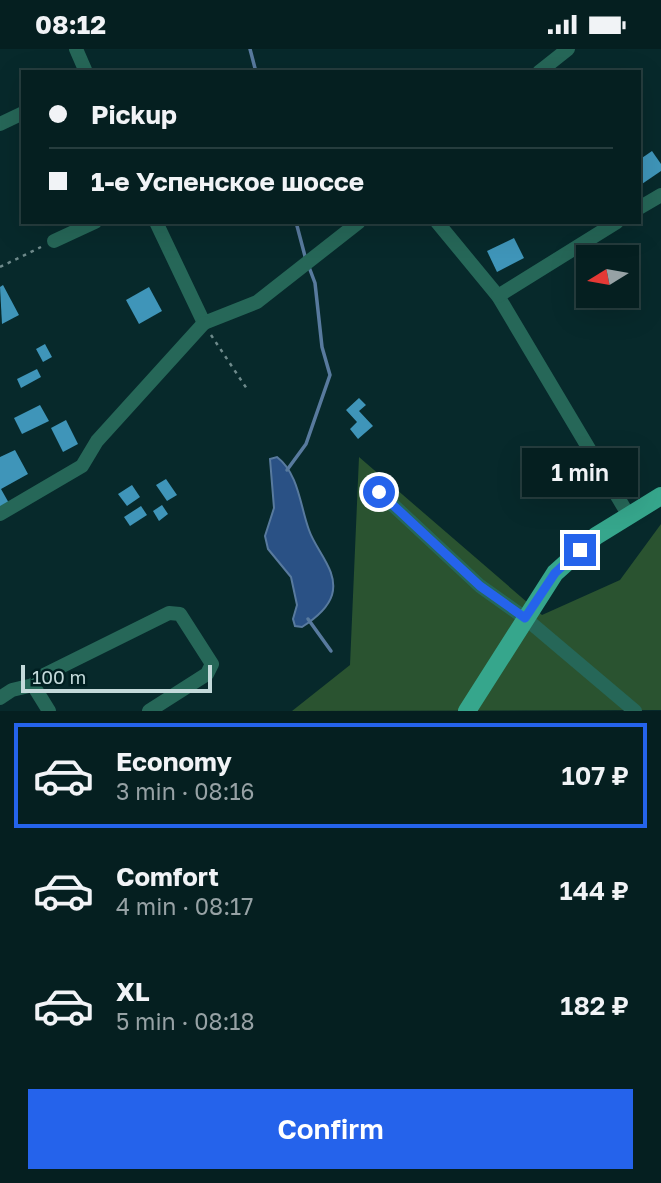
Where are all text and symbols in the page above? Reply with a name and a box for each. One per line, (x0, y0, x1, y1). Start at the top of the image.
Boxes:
text: 08:12 (35, 9, 106, 40)
text: Pickup (91, 99, 177, 130)
text: 1-е Успенское шоссе (91, 166, 364, 197)
north arrow (576, 245, 639, 308)
map controls (576, 245, 639, 308)
callout: 1 min (522, 449, 638, 497)
text: 1 min (551, 458, 609, 486)
route start (363, 476, 395, 508)
route end (564, 534, 596, 566)
scale bar (21, 661, 212, 693)
text: 100 m (32, 665, 86, 688)
icon: car (32, 744, 95, 807)
text: Economy (116, 746, 232, 777)
text: 107 ₽ (562, 760, 629, 791)
text: 3 min · 08:16 (116, 777, 255, 805)
icon: car (32, 859, 95, 922)
text: Comfort (116, 861, 219, 892)
text: 144 ₽ (560, 875, 629, 906)
text: 4 min · 08:17 (116, 892, 253, 920)
icon: car (32, 974, 95, 1037)
text: XL (116, 976, 150, 1007)
text: 182 ₽ (560, 990, 629, 1021)
text: 5 min · 08:18 (116, 1007, 255, 1035)
button: Confirm (28, 1089, 633, 1169)

